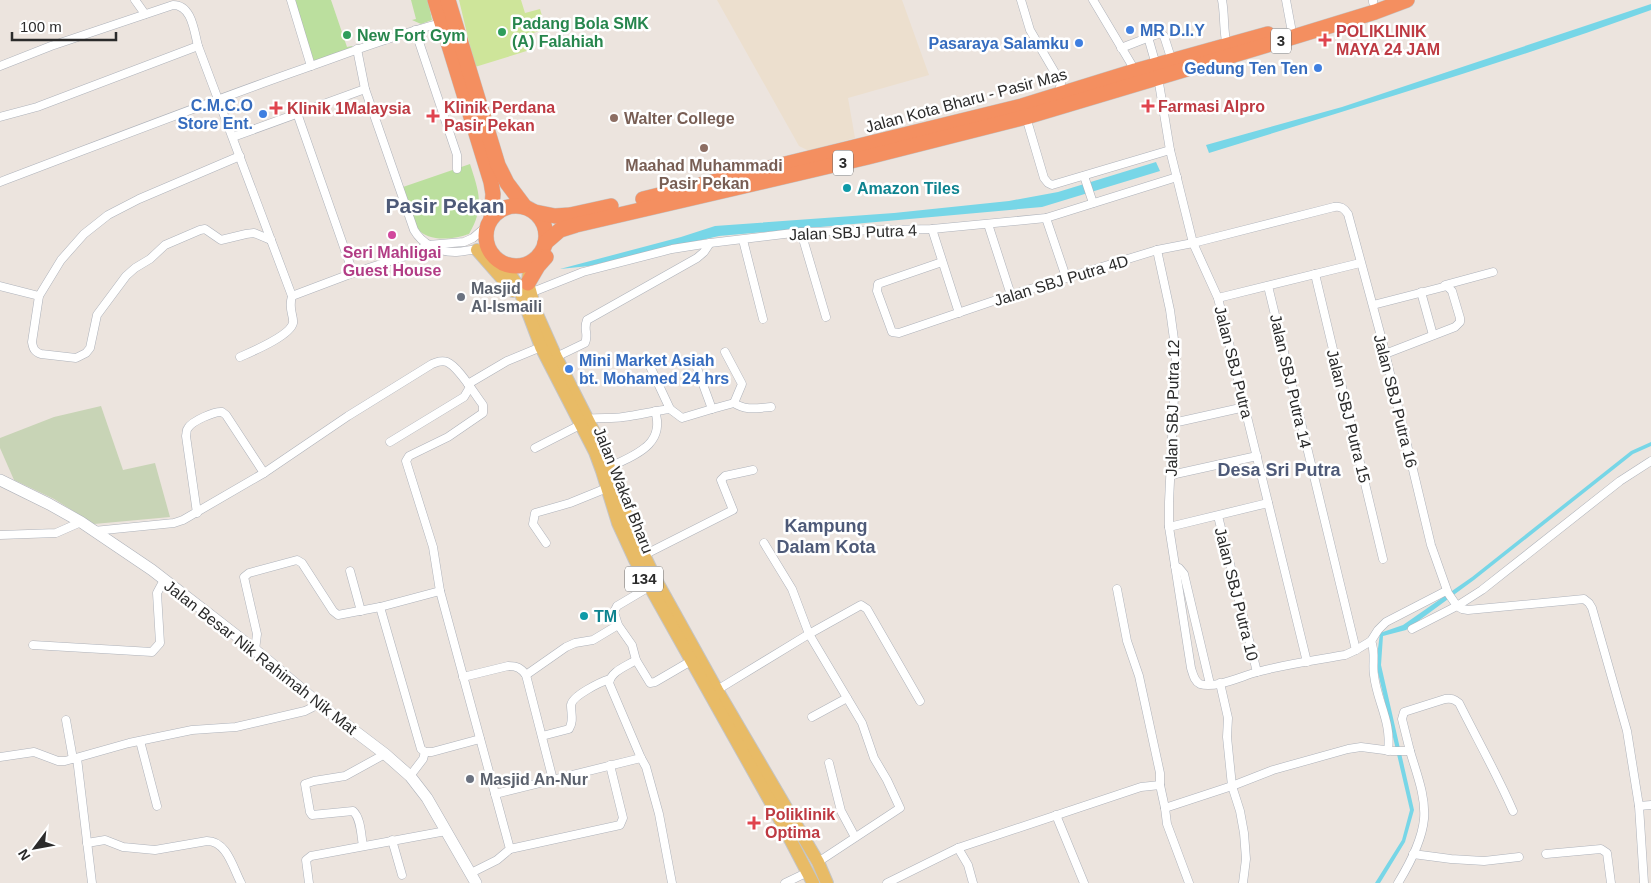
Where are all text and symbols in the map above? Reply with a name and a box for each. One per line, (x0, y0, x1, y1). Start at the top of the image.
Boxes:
scale bar (12, 10, 116, 42)
place label: Padang Bola SMK (A) Falahiah (512, 15, 649, 50)
text: 100 m (20, 18, 62, 35)
place label: MR D.I.Y (1140, 22, 1205, 39)
place label: POLIKLINIK MAYA 24 JAM (1336, 23, 1440, 58)
marker: MR D.I.Y (1124, 24, 1136, 36)
marker: Padang Bola SMK (A) Falahiah (496, 26, 508, 38)
place label: New Fort Gym (357, 27, 465, 44)
road number: 3 (1271, 28, 1291, 54)
marker: New Fort Gym (341, 29, 353, 41)
marker: POLIKLINIK MAYA 24 JAM (1318, 33, 1332, 47)
place label: Pasaraya Salamku (928, 35, 1069, 52)
marker: Pasaraya Salamku (1073, 37, 1085, 49)
place label: Gedung Ten Ten (1184, 60, 1308, 77)
marker: Gedung Ten Ten (1312, 62, 1324, 74)
street label: Jalan Kota Bharu - Pasir Mas (863, 65, 1069, 136)
place label: C.M.C.O Store Ent. (177, 97, 253, 132)
place label: Farmasi Alpro (1158, 98, 1265, 115)
place label: Klinik Perdana Pasir Pekan (444, 99, 555, 134)
place label: Klinik 1Malaysia (287, 100, 411, 117)
marker: Farmasi Alpro (1142, 100, 1154, 112)
marker: Klinik 1Malaysia (269, 101, 283, 115)
marker: C.M.C.O Store Ent. (257, 108, 269, 120)
marker: Klinik Perdana Pasir Pekan (426, 109, 440, 123)
place label: Walter College (624, 110, 735, 127)
marker: Walter College (608, 112, 620, 124)
marker: Maahad Muhammadi Pasir Pekan (698, 142, 710, 154)
road number: 3 (833, 150, 853, 176)
place label: Maahad Muhammadi Pasir Pekan (625, 157, 783, 192)
place label: Amazon Tiles (857, 180, 960, 197)
marker: Amazon Tiles (841, 182, 853, 194)
district label: Pasir Pekan (385, 194, 505, 217)
street label: Jalan SBJ Putra 4 (789, 222, 917, 243)
marker: Seri Mahligai Guest House (386, 229, 398, 241)
place label: Seri Mahligai Guest House (343, 244, 441, 279)
street label: Jalan SBJ Putra 4D (992, 252, 1130, 309)
place label: Masjid Al-Ismaili (471, 280, 542, 315)
marker: Masjid Al-Ismaili (455, 291, 467, 303)
street label: Jalan SBJ Putra (1211, 304, 1256, 420)
street label: Jalan SBJ Putra 14 (1267, 312, 1314, 450)
street label: Jalan SBJ Putra 16 (1371, 333, 1420, 470)
street label: Jalan SBJ Putra 12 (1163, 339, 1182, 477)
street label: Jalan SBJ Putra 15 (1324, 348, 1373, 485)
place label: Mini Market Asiah bt. Mohamed 24 hrs (579, 352, 729, 387)
marker: Mini Market Asiah bt. Mohamed 24 hrs (563, 363, 575, 375)
street label: Jalan Wakaf Bharu (590, 425, 657, 556)
district label: Desa Sri Putra (1217, 460, 1342, 480)
district label: Kampung Dalam Kota (776, 516, 877, 557)
street label: Jalan SBJ Putra 10 (1212, 526, 1261, 663)
road number: 134 (625, 566, 663, 592)
street label: Jalan Besar Nik Rahimah Nik Mat (161, 577, 361, 738)
place label: TM (594, 608, 617, 625)
marker: TM (578, 610, 590, 622)
place label: Masjid An-Nur (480, 771, 588, 788)
marker: Masjid An-Nur (464, 773, 476, 785)
place label: Poliklinik Optima (765, 806, 835, 841)
marker: Poliklinik Optima (747, 816, 761, 830)
north arrow (10, 823, 60, 873)
text: N (15, 846, 33, 863)

